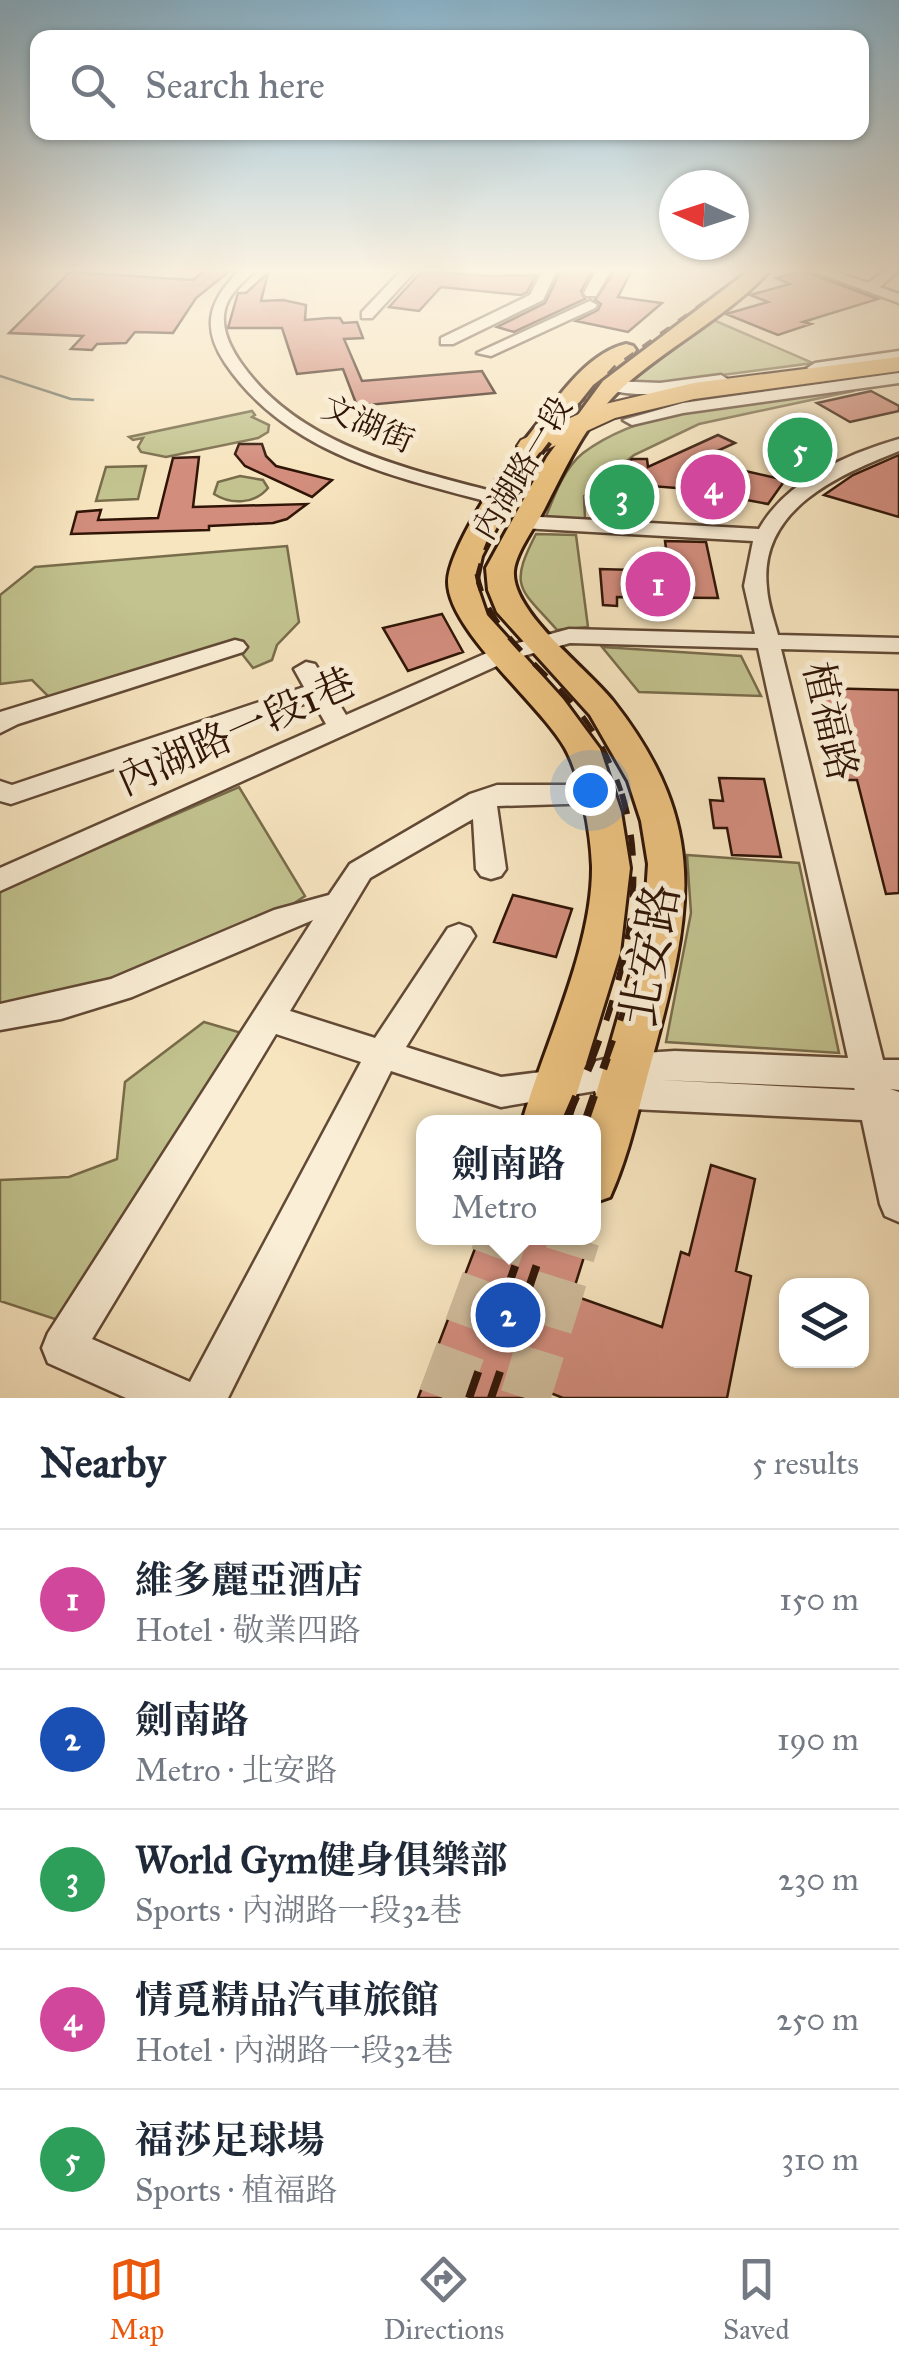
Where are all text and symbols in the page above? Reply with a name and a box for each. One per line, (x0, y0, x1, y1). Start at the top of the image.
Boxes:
search box (30, 30, 869, 140)
icon: search (65, 58, 120, 113)
text: Search here (145, 62, 325, 108)
north arrow (659, 170, 749, 260)
street label: 文湖街 (316, 388, 420, 461)
street label: 內湖路一段 (465, 390, 580, 547)
pin: 5 (768, 412, 832, 488)
pin: 4 (680, 450, 746, 524)
pin: 3 (590, 460, 654, 534)
pin: 1 (626, 546, 690, 622)
street label: 內湖路一段1巷 (109, 657, 363, 806)
street label: 植福路 (793, 657, 868, 785)
your location (565, 765, 616, 816)
street label: 北安路 (608, 879, 691, 1031)
popup (416, 1115, 601, 1245)
text: 劍南路 (451, 1141, 566, 1187)
text: Metro (451, 1188, 537, 1227)
pin: 2 (476, 1278, 540, 1352)
map controls (779, 1278, 869, 1368)
button: layers (779, 1278, 869, 1368)
text: Nearby (40, 1437, 165, 1489)
text: 5 results (752, 1444, 859, 1483)
text: 維多麗亞酒店 (135, 1557, 363, 1603)
text: 1 (66, 1580, 79, 1619)
text: 150 m (779, 1580, 859, 1619)
text: Hotel · 敬業四路 (135, 1611, 361, 1650)
text: 劍南路 (135, 1697, 249, 1743)
text: 2 (65, 1720, 80, 1759)
text: 190 m (777, 1720, 859, 1759)
text: Metro · 北安路 (135, 1751, 337, 1790)
text: World Gym健身俱樂部 (135, 1837, 508, 1883)
text: 3 (66, 1860, 79, 1899)
text: 230 m (778, 1860, 859, 1899)
text: Sports · 內湖路一段32巷 (135, 1891, 462, 1930)
text: 情覓精品汽車旅館 (135, 1977, 439, 2023)
text: 4 (64, 2000, 81, 2039)
text: 250 m (776, 2000, 859, 2039)
text: Hotel · 內湖路一段32巷 (135, 2031, 453, 2070)
text: 福莎足球場 (135, 2117, 325, 2163)
text: 5 (65, 2140, 80, 2179)
text: 310 m (781, 2140, 859, 2179)
text: Sports · 植福路 (135, 2171, 337, 2210)
tab: Map (109, 2252, 164, 2347)
tab: Directions (383, 2252, 504, 2347)
tab: Saved (723, 2252, 790, 2347)

